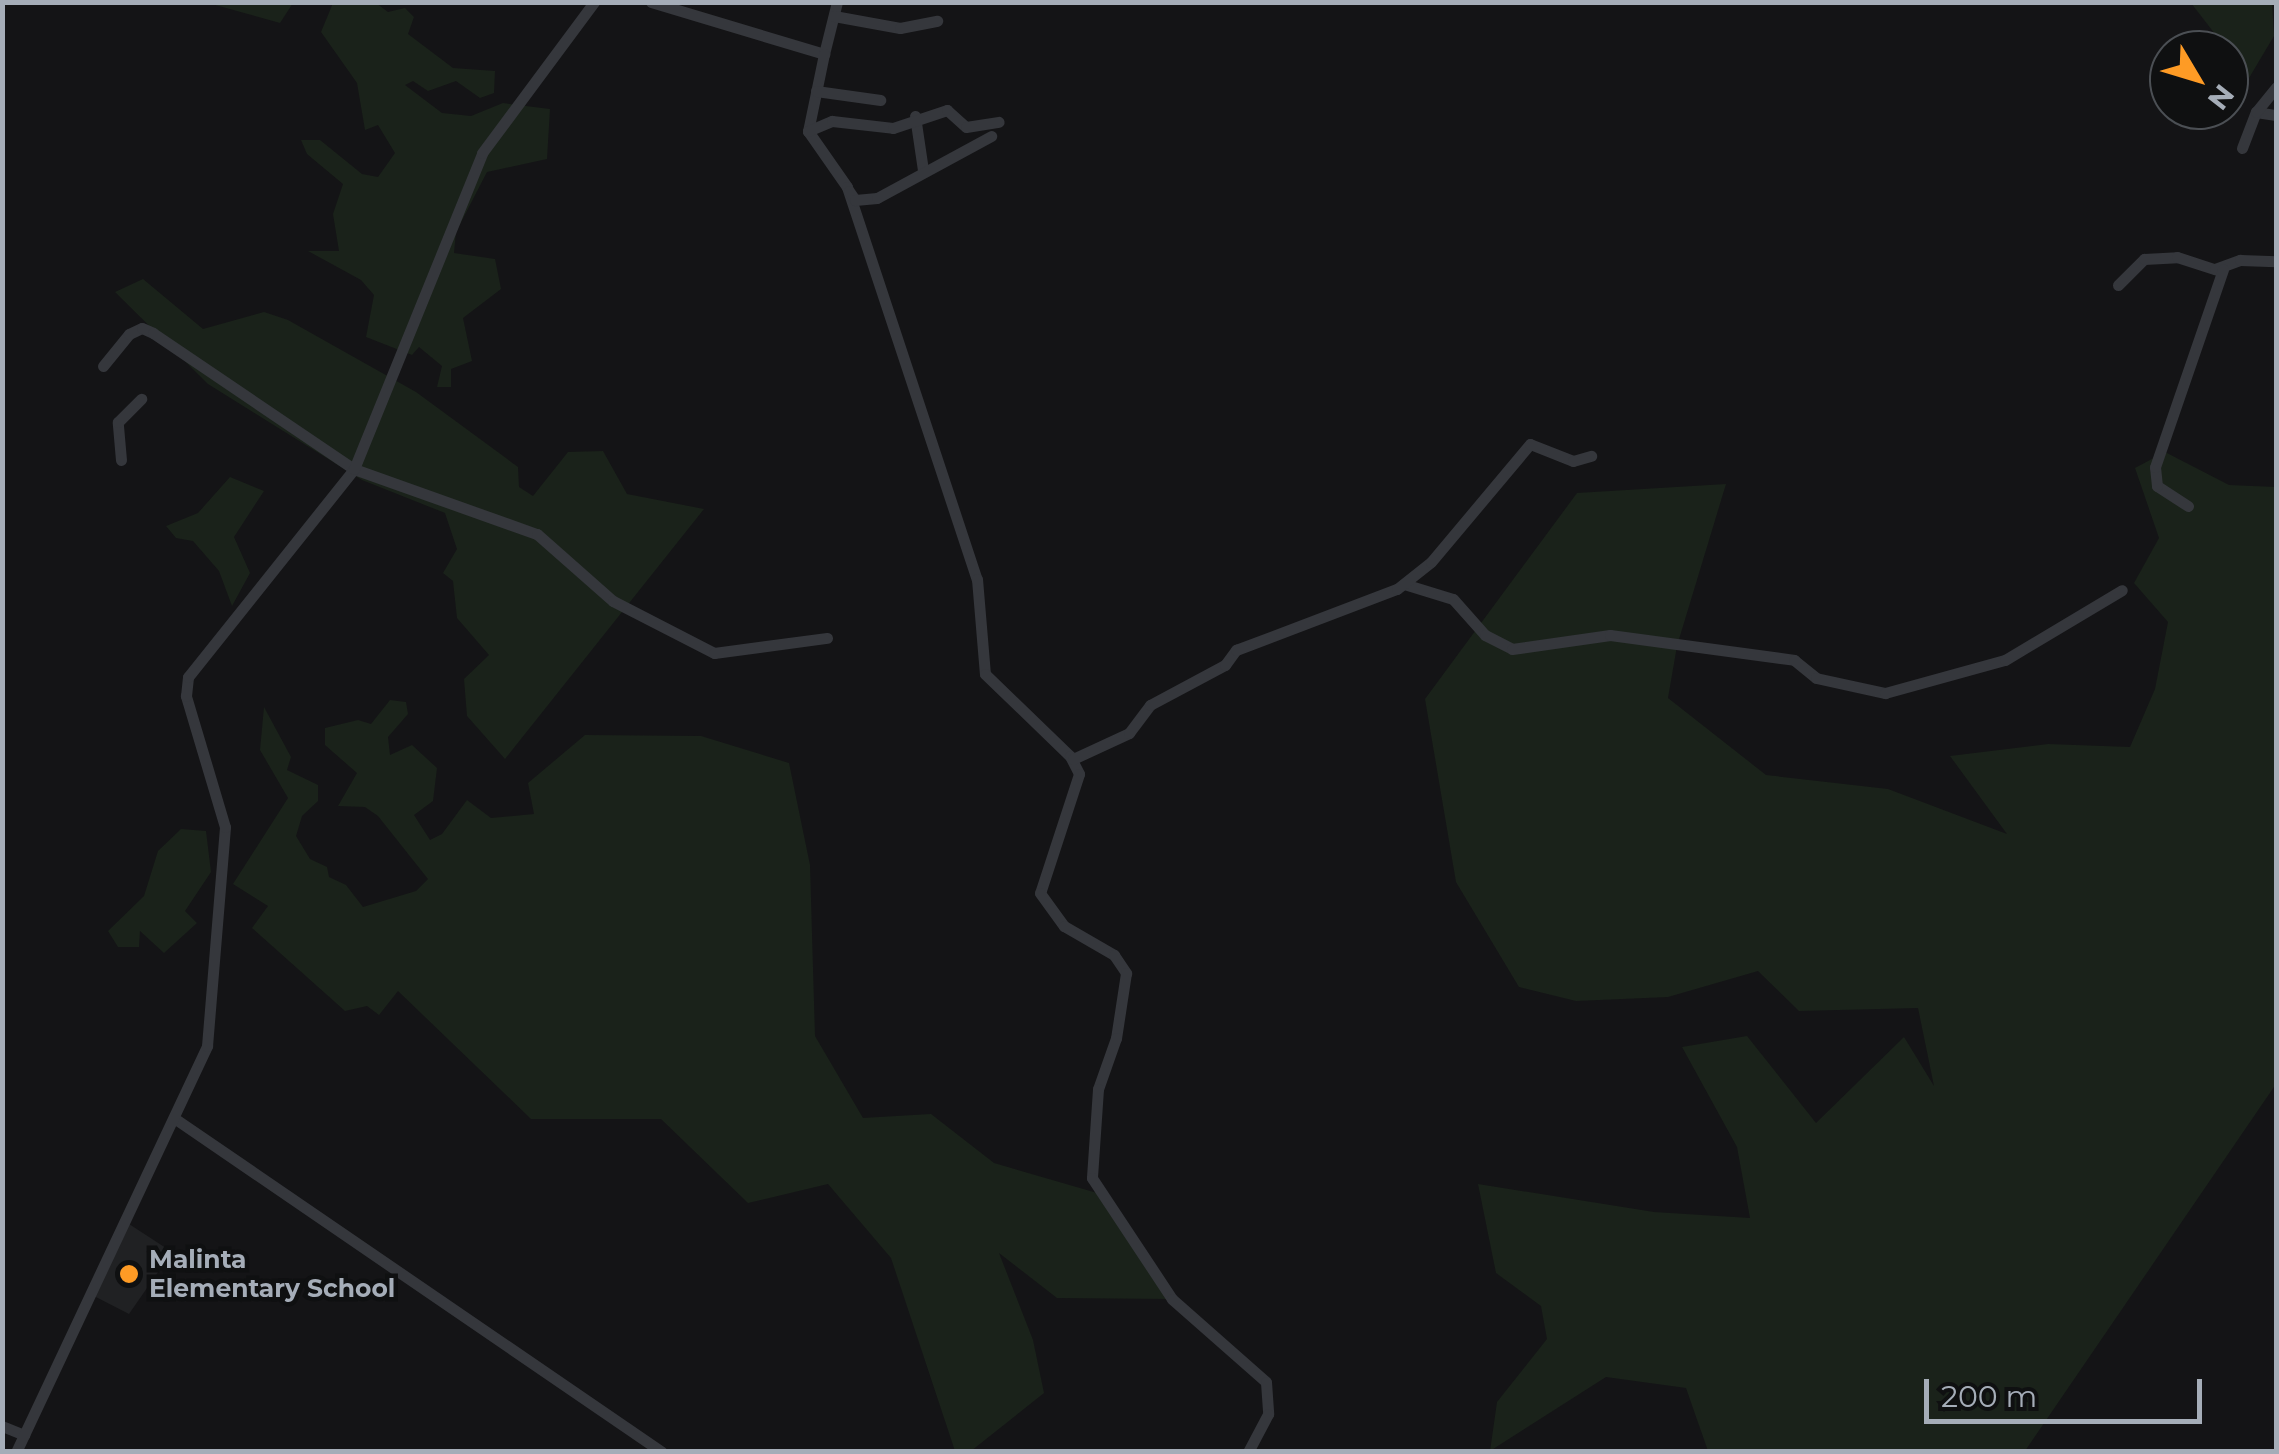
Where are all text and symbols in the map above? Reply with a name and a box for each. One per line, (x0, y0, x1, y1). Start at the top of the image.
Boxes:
north arrow (2149, 30, 2249, 130)
text: N (2201, 78, 2241, 117)
place label: Malinta Elementary School (149, 1245, 395, 1304)
marker: Malinta Elementary School (118, 1263, 140, 1285)
scale bar (1929, 1359, 2206, 1421)
text: 200 m (1941, 1378, 2037, 1415)

